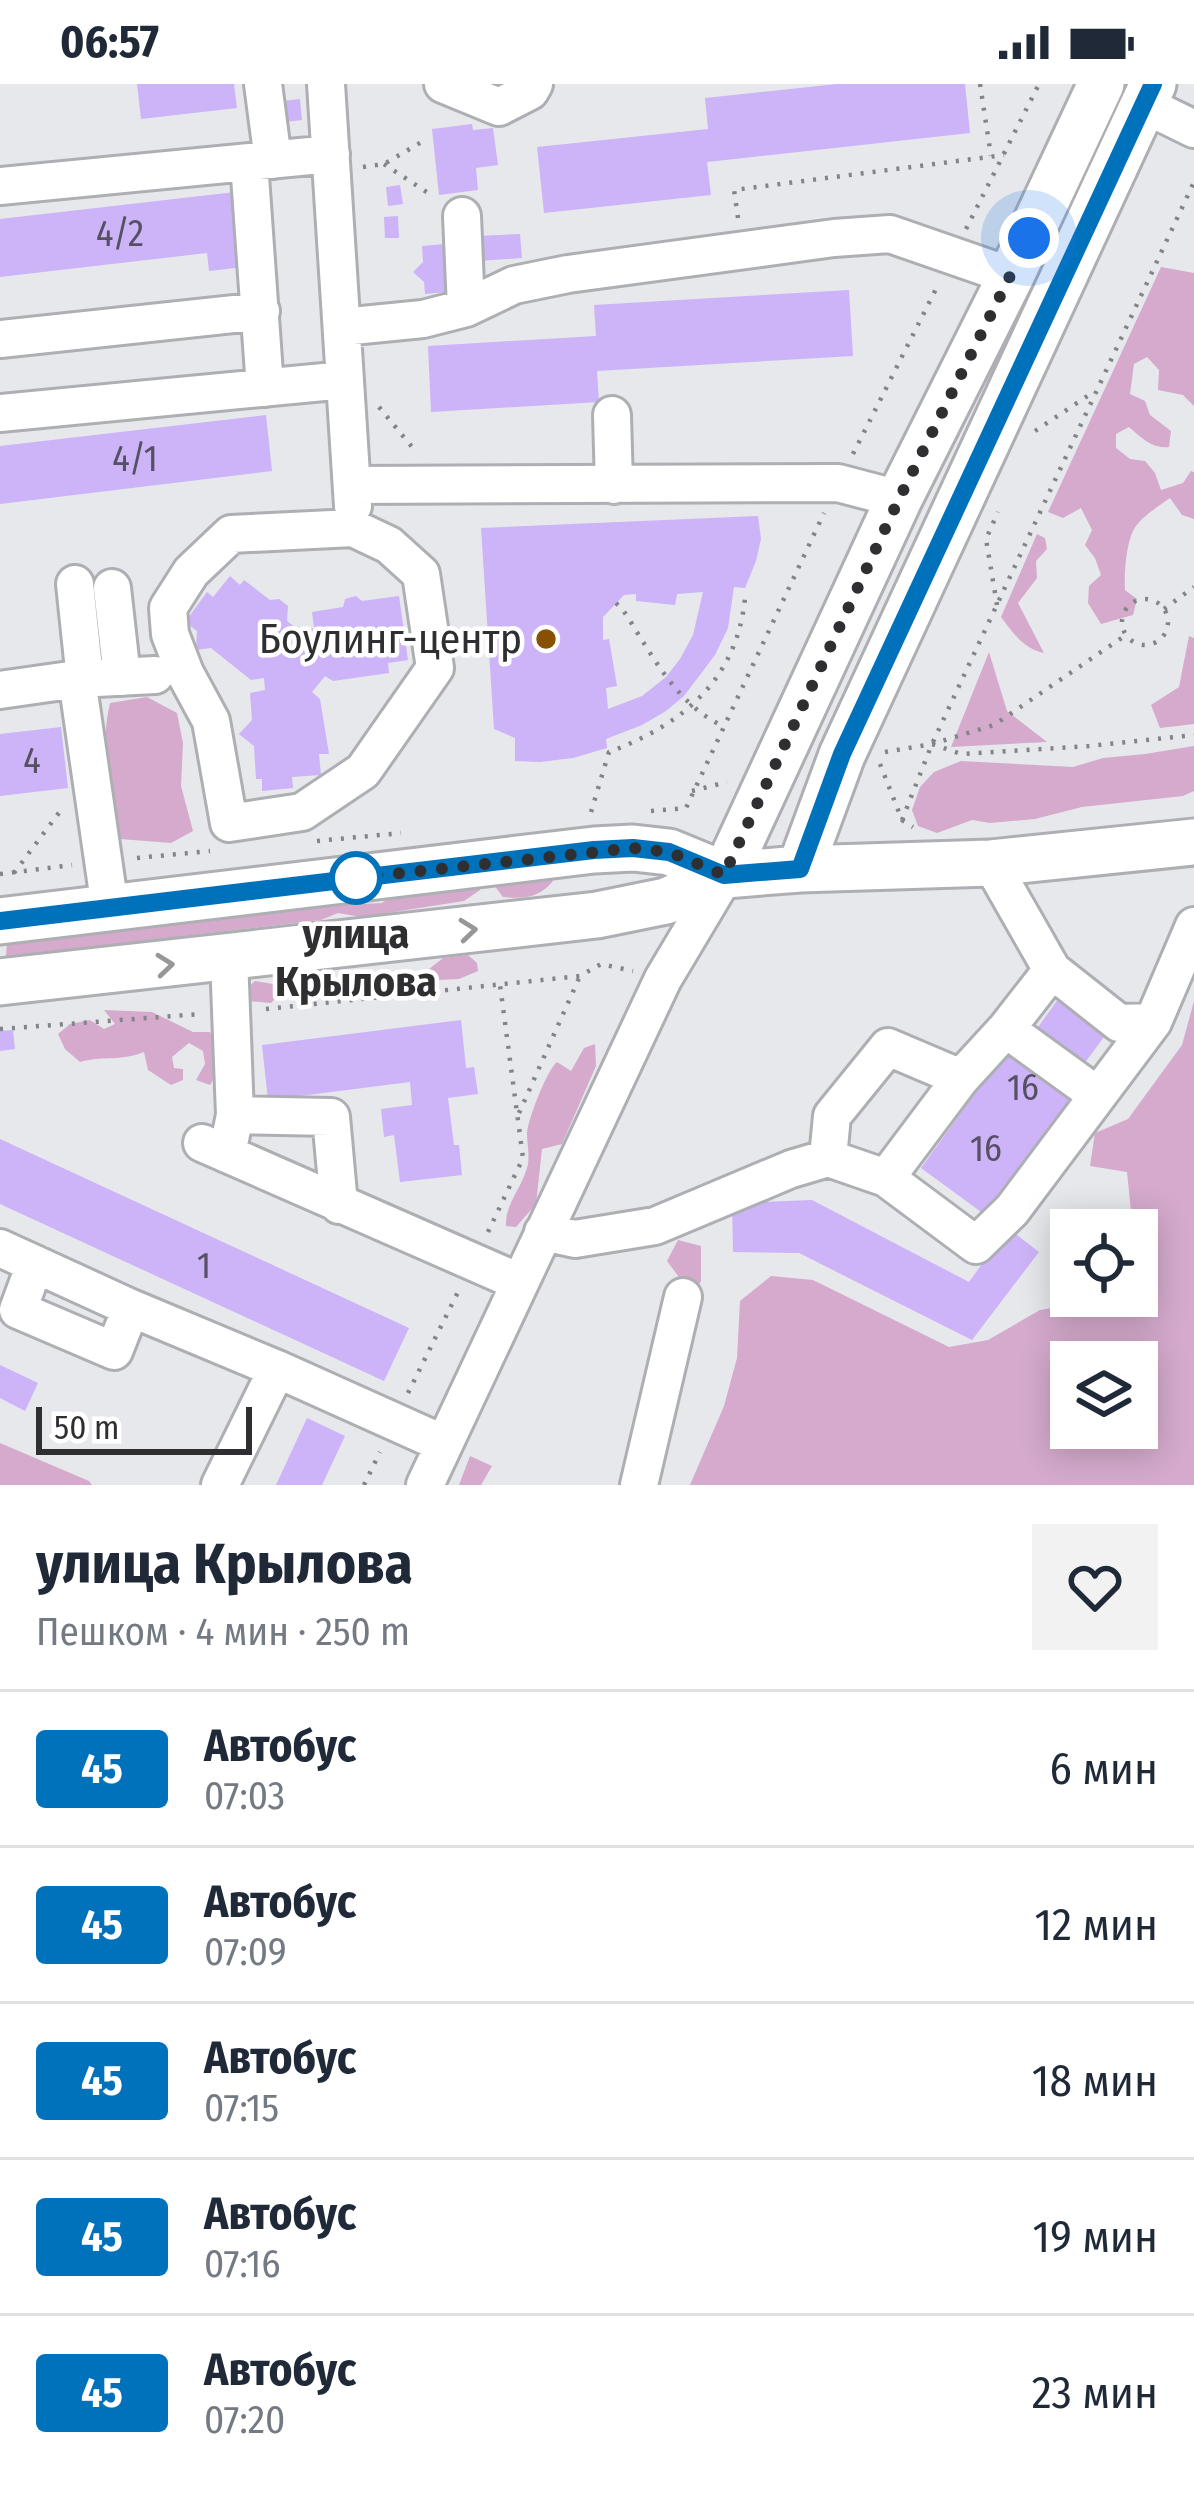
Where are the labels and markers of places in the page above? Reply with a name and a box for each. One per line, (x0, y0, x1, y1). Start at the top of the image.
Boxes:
place label: Боулинг-центр (259, 614, 522, 664)
marker: Боулинг-центр (533, 626, 559, 652)
marker: улица Крылова (331, 853, 381, 903)
place label: улица Крылова (275, 909, 437, 1007)

